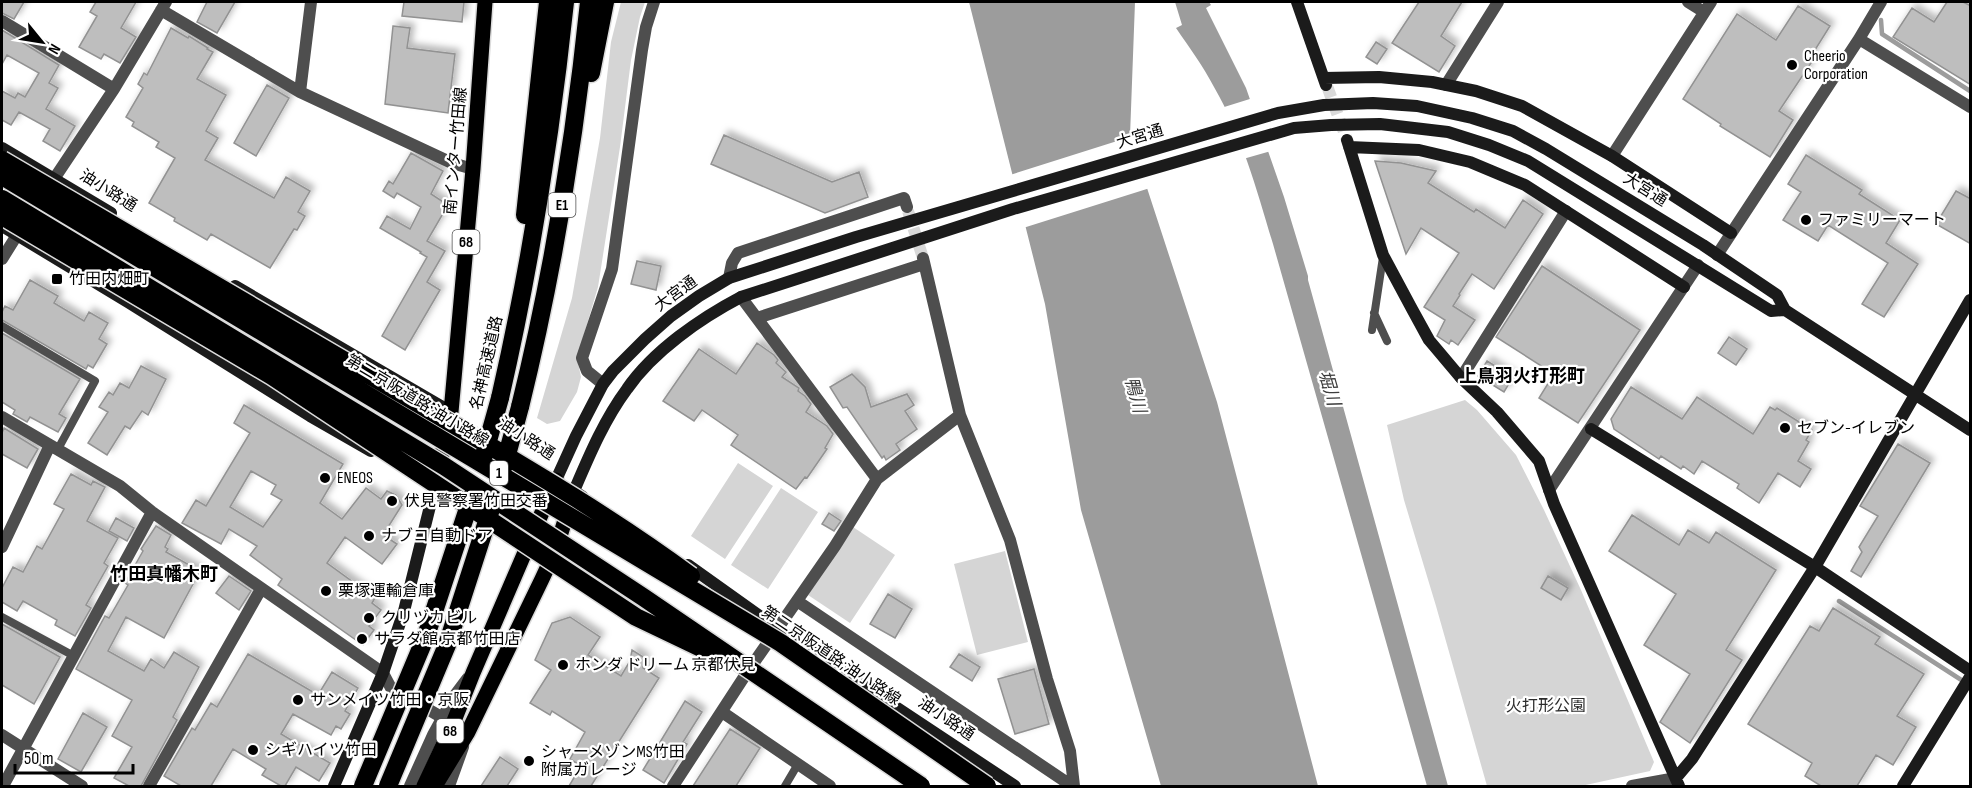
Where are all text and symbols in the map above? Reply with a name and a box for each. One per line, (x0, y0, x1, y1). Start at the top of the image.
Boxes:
north arrow (12, 12, 72, 72)
text: N (43, 40, 64, 57)
place label: Cheerio Corporation (1804, 47, 1868, 84)
marker: Cheerio Corporation (1785, 58, 1799, 72)
street label: 南インター竹田線 (441, 86, 471, 216)
street label: 大宮通 (1114, 121, 1166, 153)
street label: 油小路通 (76, 166, 140, 216)
street label: 大宮通 (1620, 169, 1670, 211)
road number: E1 (548, 193, 576, 217)
place label: ファミリーマート (1818, 211, 1946, 230)
marker: ファミリーマート (1799, 213, 1813, 227)
road number: 68 (452, 230, 480, 254)
place label: 竹田内畑町 (69, 270, 149, 289)
marker: 竹田内畑町 (50, 272, 64, 286)
street label: 大宮通 (651, 272, 701, 316)
street label: 名神高速道路 (467, 314, 507, 412)
street label: 第二京阪道路;油小路線 (342, 351, 492, 451)
district label: 上鳥羽火打形町 (1459, 366, 1585, 387)
water label: 堀川 (1314, 368, 1345, 410)
water label: 鴨川 (1120, 375, 1150, 417)
street label: 油小路通 (494, 414, 558, 464)
place label: セブン-イレブン (1797, 419, 1915, 438)
marker: セブン-イレブン (1778, 421, 1792, 435)
road number: 1 (490, 461, 508, 485)
place label: ENEOS (337, 469, 373, 488)
marker: ENEOS (318, 471, 332, 485)
place label: 伏見警察署竹田交番 (404, 492, 548, 511)
marker: 伏見警察署竹田交番 (385, 494, 399, 508)
place label: ナブコ自動ドア (381, 527, 493, 546)
marker: ナブコ自動ドア (362, 529, 376, 543)
district label: 竹田真幡木町 (110, 564, 218, 585)
place label: 栗塚運輸倉庫 (338, 582, 434, 601)
marker: 栗塚運輸倉庫 (319, 584, 333, 598)
street label: 第二京阪道路;油小路線 (758, 603, 904, 709)
place label: クリヅカビル (381, 609, 477, 628)
marker: クリヅカビル (362, 611, 376, 625)
place label: サラダ館 京都竹田店 (374, 630, 521, 649)
marker: サラダ館 京都竹田店 (355, 632, 369, 646)
place label: ホンダ ドリーム 京都伏見 (575, 656, 756, 675)
marker: ホンダ ドリーム 京都伏見 (556, 658, 570, 672)
place label: サンメイツ竹田・京阪 (310, 691, 470, 710)
marker: サンメイツ竹田・京阪 (291, 693, 305, 707)
street label: 油小路通 (914, 693, 978, 745)
park label: 火打形公園 (1506, 697, 1586, 716)
road number: 68 (436, 719, 464, 743)
scale bar (15, 737, 134, 775)
place label: シギハイツ竹田 (265, 741, 377, 760)
marker: シギハイツ竹田 (246, 743, 260, 757)
place label: シャーメゾンMS竹田 附属ガレージ (541, 743, 685, 780)
text: 50 m (24, 748, 54, 769)
marker: シャーメゾンMS竹田 附属ガレージ (522, 754, 536, 768)

